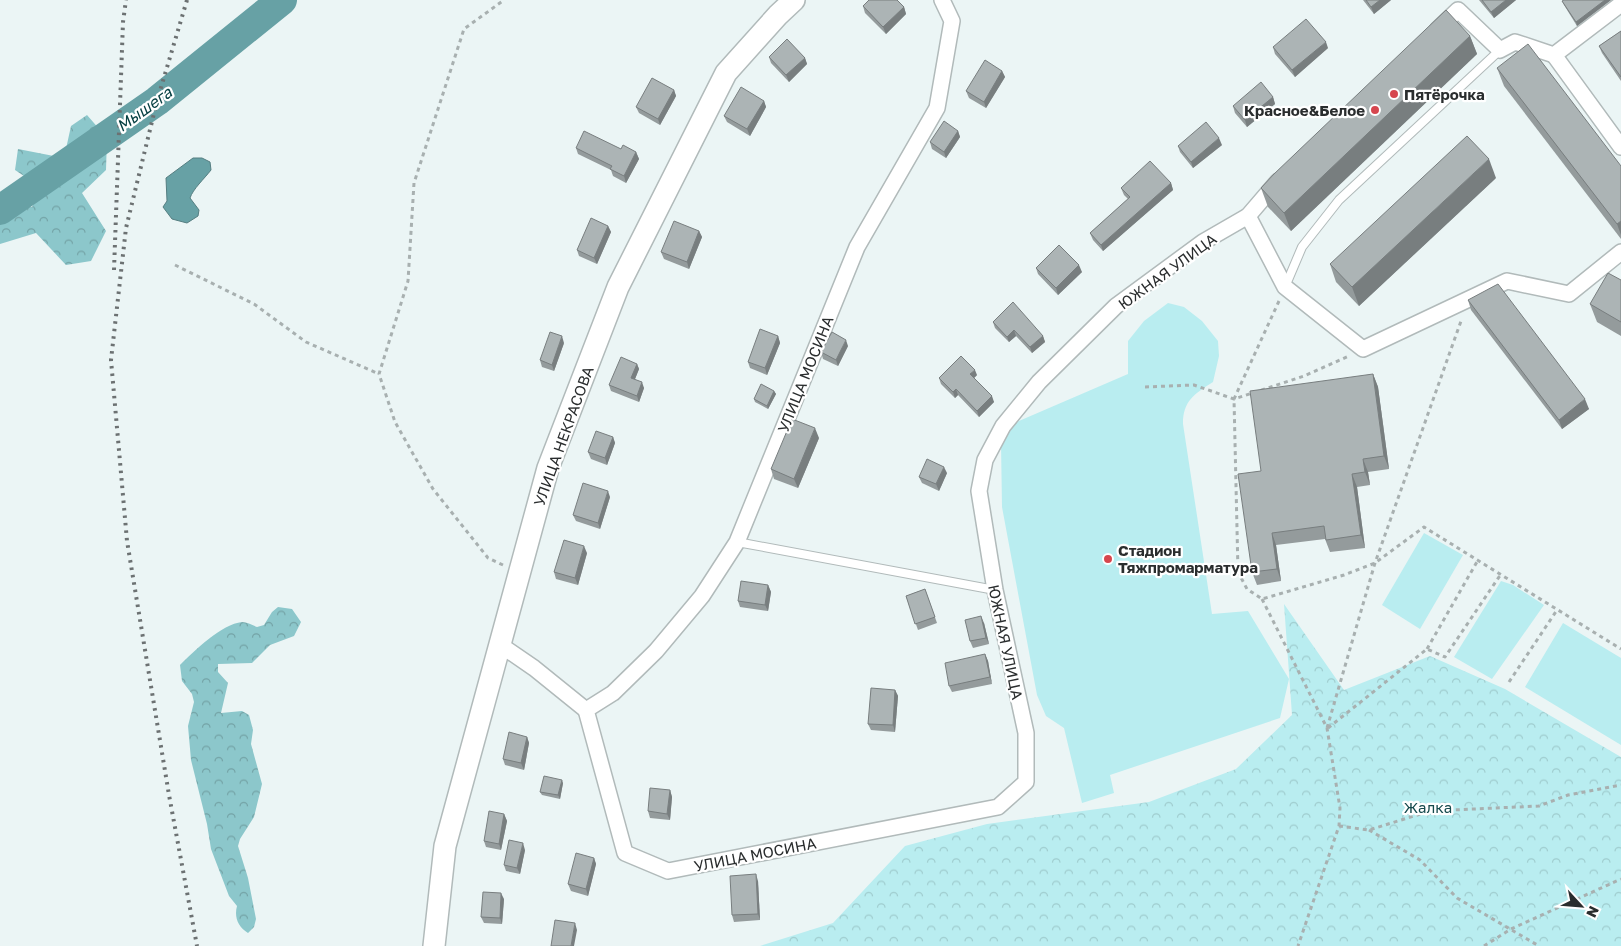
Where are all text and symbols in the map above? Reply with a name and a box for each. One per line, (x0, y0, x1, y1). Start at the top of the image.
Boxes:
water label: Мышега (112, 82, 176, 136)
place label: Пятёрочка (1404, 85, 1485, 103)
marker: Пятёрочка (1388, 88, 1400, 100)
place label: Красное&Белое (1244, 101, 1365, 119)
marker: Красное&Белое (1369, 104, 1381, 116)
street label: ЮЖНАЯ УЛИЦА (1114, 229, 1220, 313)
street label: УЛИЦА МОСИНА (773, 313, 837, 435)
street label: УЛИЦА НЕКРАСОВА (529, 364, 597, 508)
place label: Стадион Тяжпромарматура (1118, 541, 1258, 576)
marker: Стадион Тяжпромарматура (1102, 553, 1114, 565)
street label: ЮЖНАЯ УЛИЦА (985, 583, 1027, 701)
park label: Жалка (1404, 798, 1452, 816)
street label: УЛИЦА МОСИНА (692, 833, 818, 875)
north arrow (1556, 881, 1606, 931)
text: N (1583, 903, 1603, 920)

